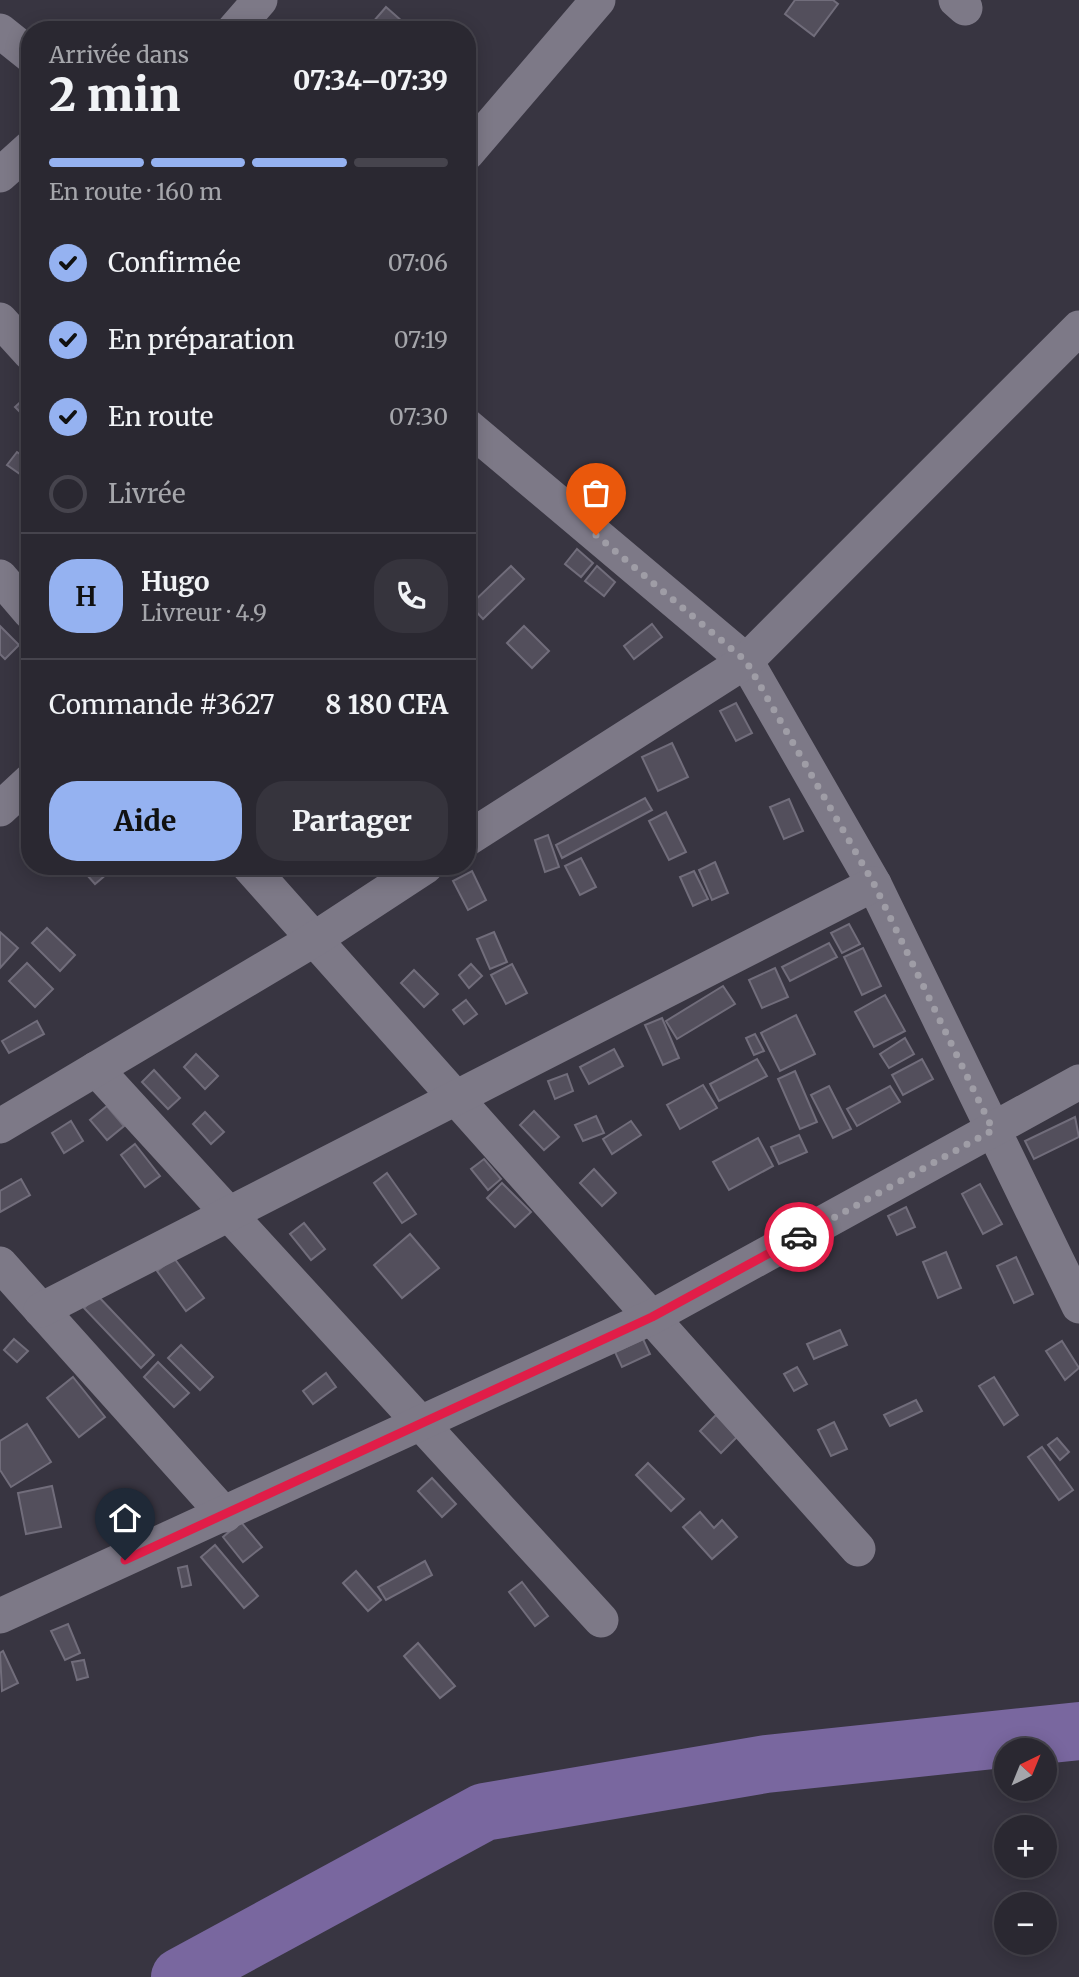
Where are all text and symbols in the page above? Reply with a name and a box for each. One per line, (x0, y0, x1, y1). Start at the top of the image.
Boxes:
text: Arrivée dans (49, 40, 189, 69)
text: 07:34–07:39 (293, 64, 448, 97)
text: 2 min (49, 66, 181, 124)
text: En route · 160 m (49, 177, 222, 206)
icon: check (49, 244, 87, 282)
text: Confirmée (108, 246, 241, 279)
text: 07:06 (388, 248, 448, 277)
icon: check (49, 321, 87, 359)
text: En préparation (108, 323, 295, 356)
text: 07:19 (394, 325, 448, 354)
icon: check (49, 398, 87, 436)
text: En route (108, 400, 213, 433)
text: 07:30 (389, 402, 448, 431)
pin (566, 463, 626, 535)
icon: bag (577, 474, 615, 512)
text: Livrée (108, 477, 186, 510)
button: phone (374, 559, 448, 633)
text: Hugo (141, 565, 210, 598)
text: H (75, 580, 97, 613)
text: Livreur · 4.9 (141, 598, 267, 627)
text: Commande #3627 (49, 688, 275, 721)
text: 8 180 CFA (325, 688, 448, 721)
button: Aide (49, 781, 242, 861)
button: Partager (256, 781, 448, 861)
courier (764, 1202, 834, 1272)
icon: car (780, 1218, 818, 1256)
pin (95, 1488, 155, 1560)
icon: home (106, 1499, 144, 1537)
north arrow (994, 1738, 1057, 1801)
map controls (994, 1738, 1057, 1955)
button: + (994, 1815, 1057, 1878)
button: − (994, 1892, 1057, 1955)

